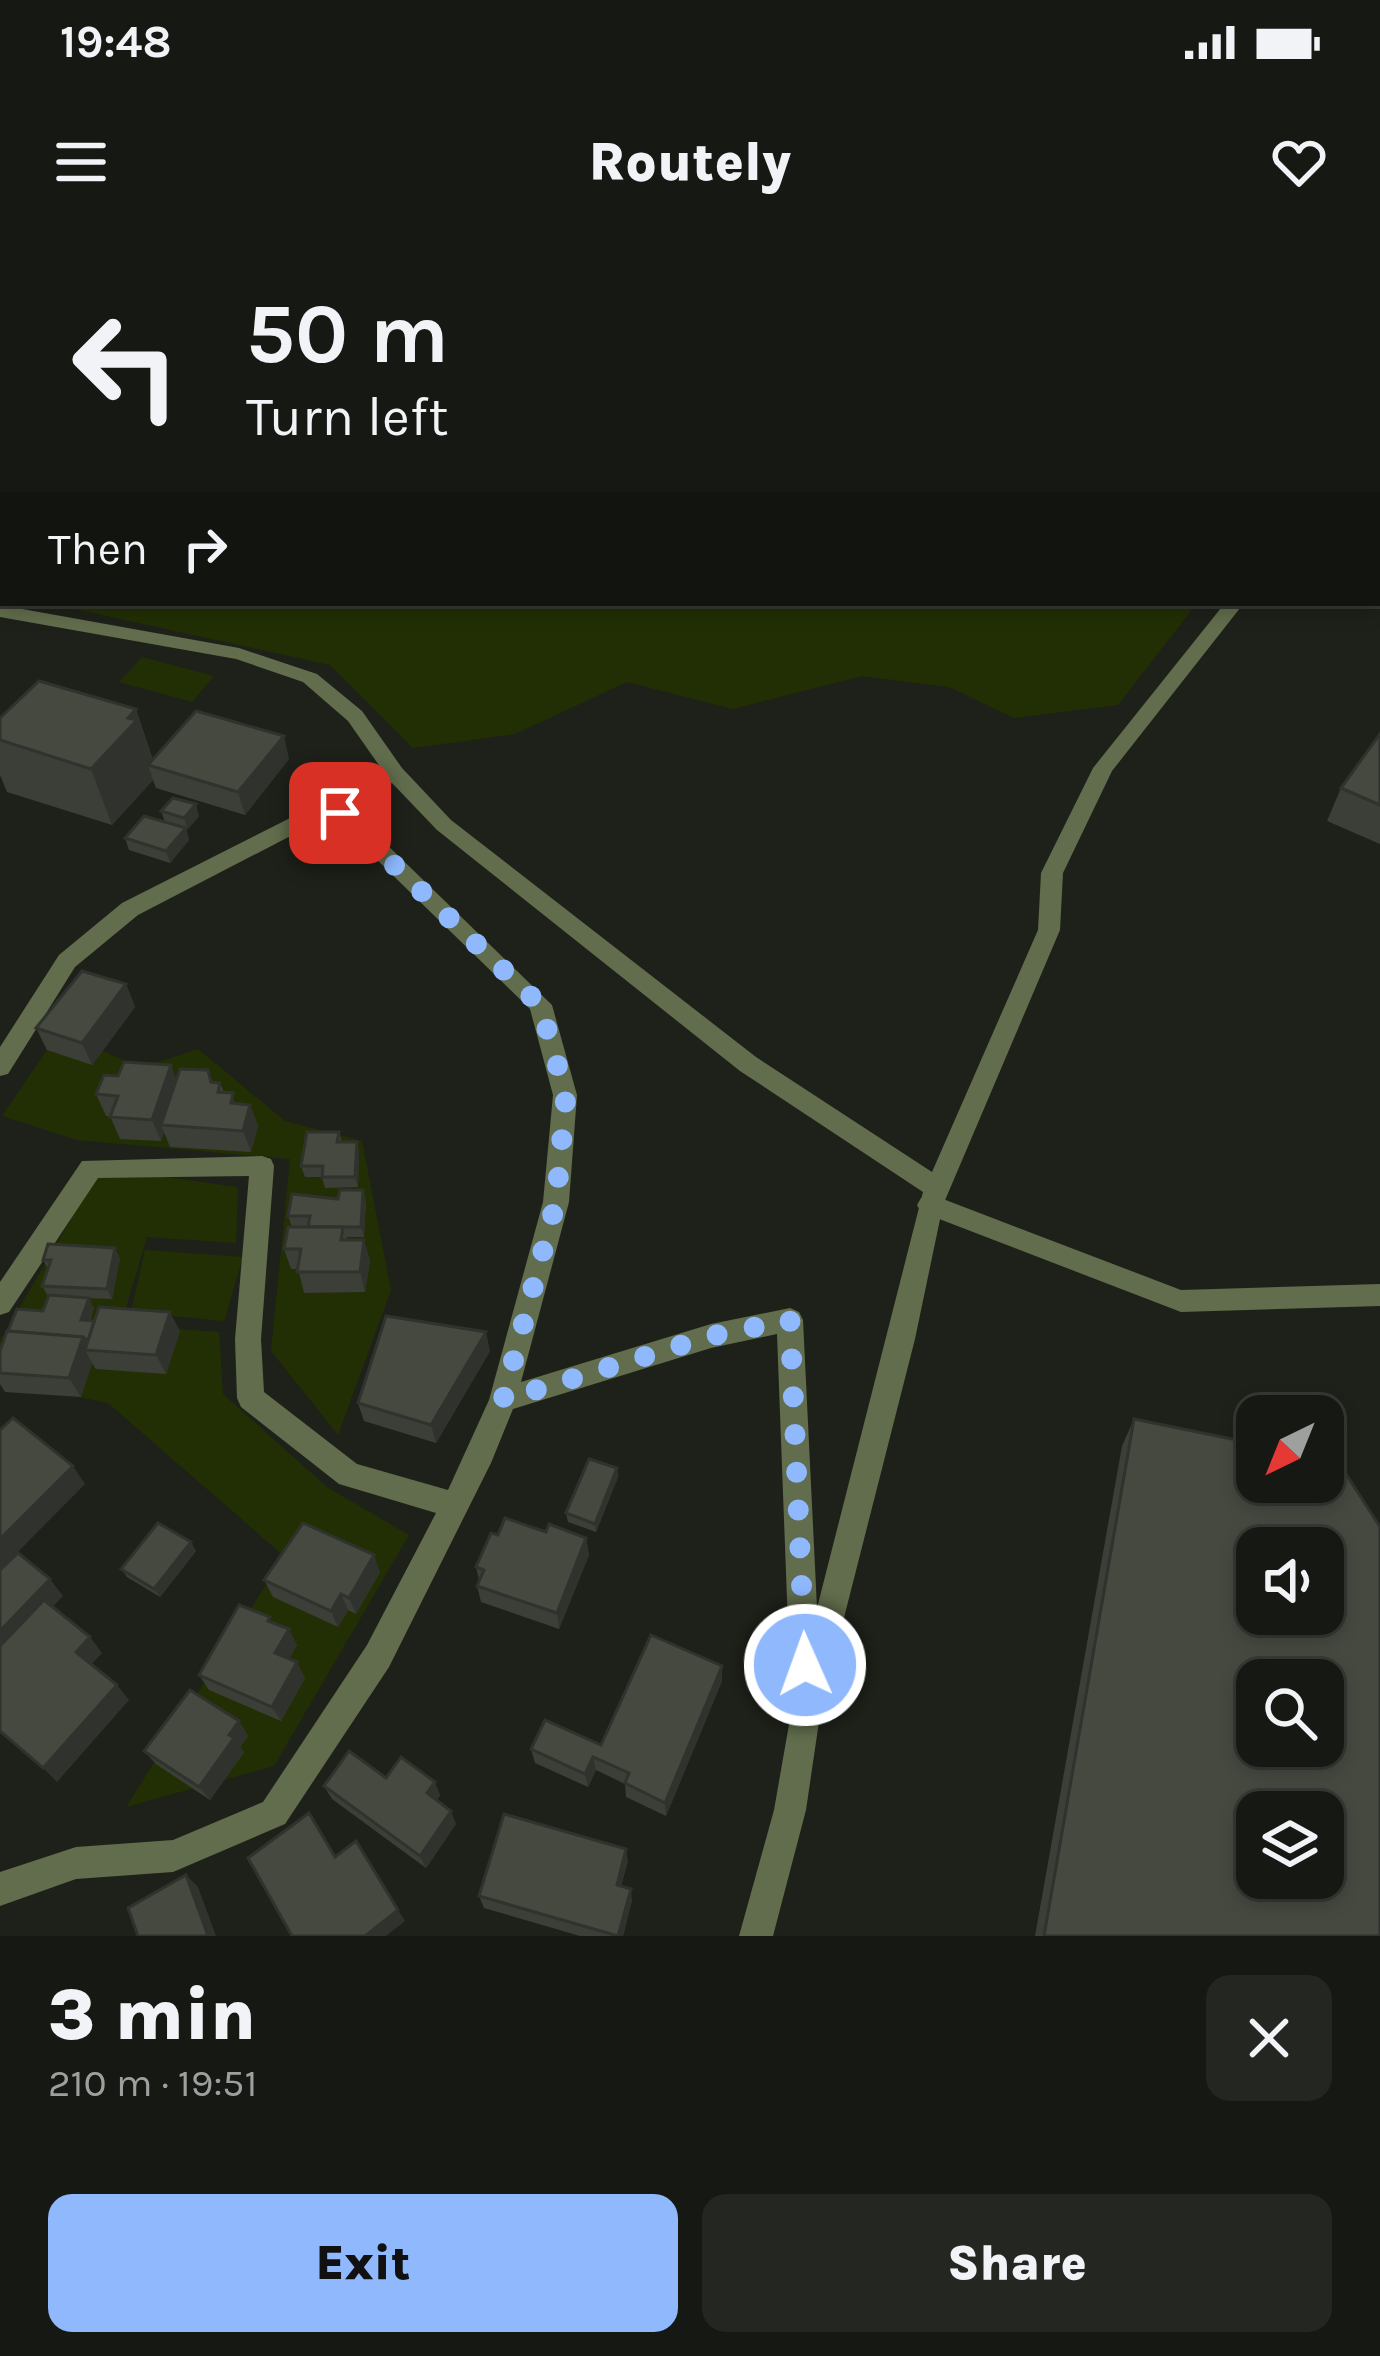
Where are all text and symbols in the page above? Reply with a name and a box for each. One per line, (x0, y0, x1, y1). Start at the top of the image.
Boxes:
text: 19:48 (60, 16, 172, 68)
icon: menu (48, 129, 114, 195)
icon: heart (1266, 129, 1332, 195)
text: Routely (589, 130, 791, 194)
text: 50 m (246, 285, 449, 383)
icon: left (48, 288, 204, 444)
text: Turn left (246, 385, 449, 449)
icon: right (172, 516, 238, 582)
text: Then (48, 523, 148, 575)
pin (289, 762, 391, 864)
icon: arrive (307, 780, 373, 846)
north arrow (1236, 1395, 1344, 1503)
map controls (1236, 1395, 1344, 1899)
button: sound (1236, 1527, 1344, 1635)
position arrow (742, 1602, 868, 1728)
button: search (1236, 1659, 1344, 1767)
button: layers (1236, 1791, 1344, 1899)
text: 3 min (48, 1973, 256, 2057)
button: close (1206, 1975, 1332, 2101)
text: 210 m · 19:51 (48, 2060, 257, 2106)
button: Exit (48, 2194, 678, 2332)
button: Share (702, 2194, 1332, 2332)

